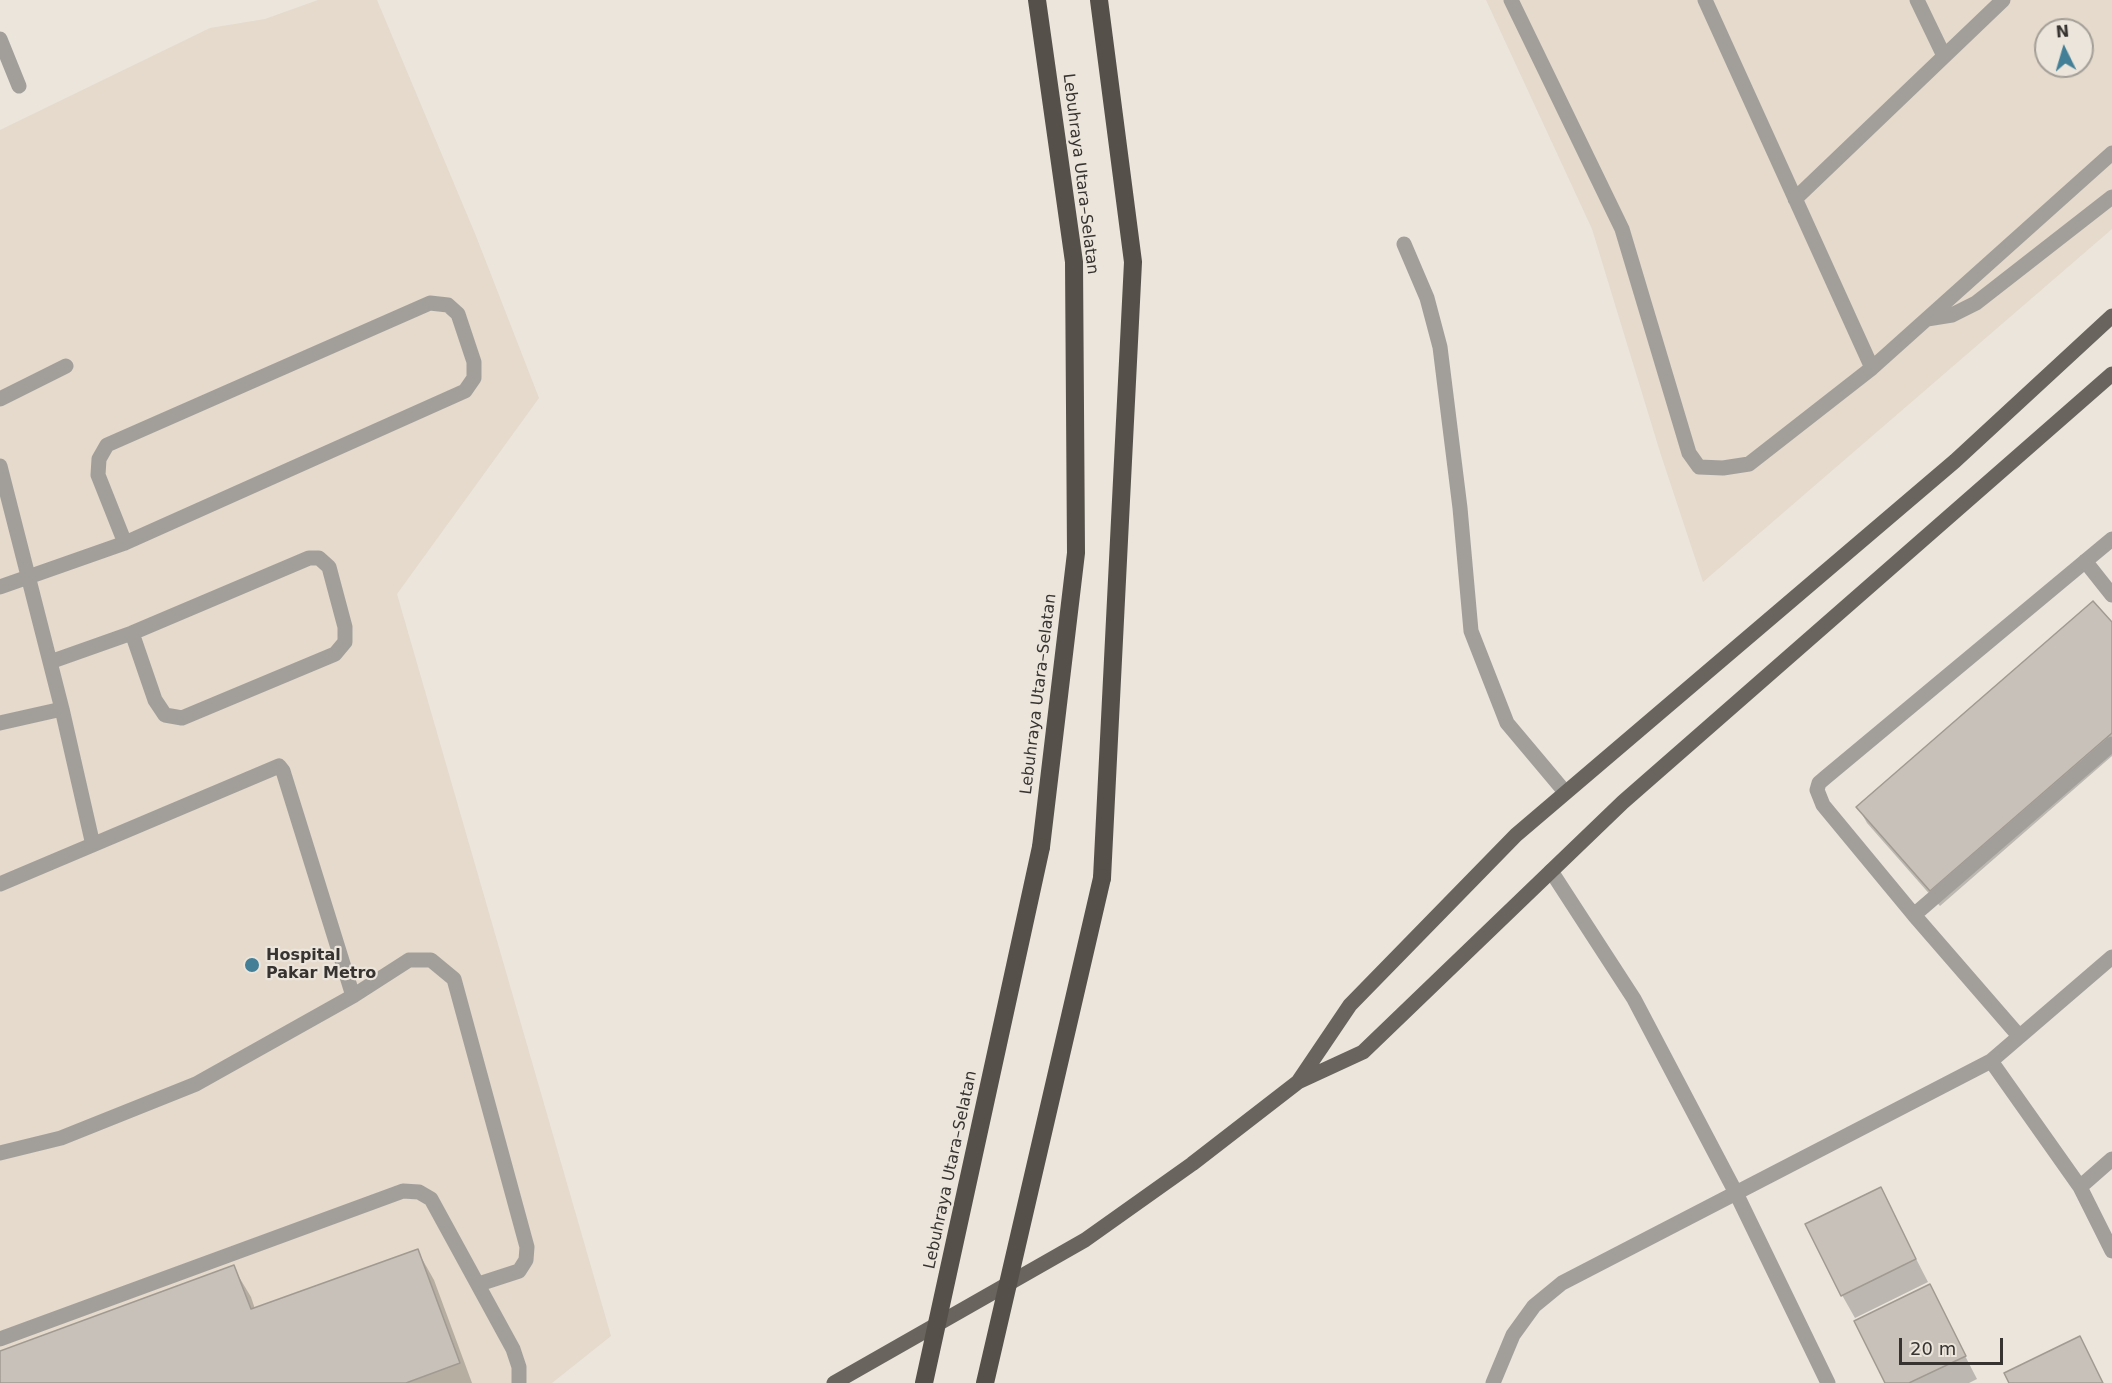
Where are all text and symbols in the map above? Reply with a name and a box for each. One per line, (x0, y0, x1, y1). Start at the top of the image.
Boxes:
north arrow (2034, 18, 2094, 78)
text: N (2055, 22, 2070, 42)
street label: Lebuhraya Utara–Selatan (1058, 72, 1102, 276)
street label: Lebuhraya Utara–Selatan (1017, 592, 1061, 796)
place label: Hospital Pakar Metro (266, 946, 376, 984)
marker: Hospital Pakar Metro (243, 956, 261, 974)
street label: Lebuhraya Utara–Selatan (921, 1069, 981, 1271)
scale bar (1902, 1326, 2006, 1364)
text: 20 m (1910, 1338, 1956, 1359)

